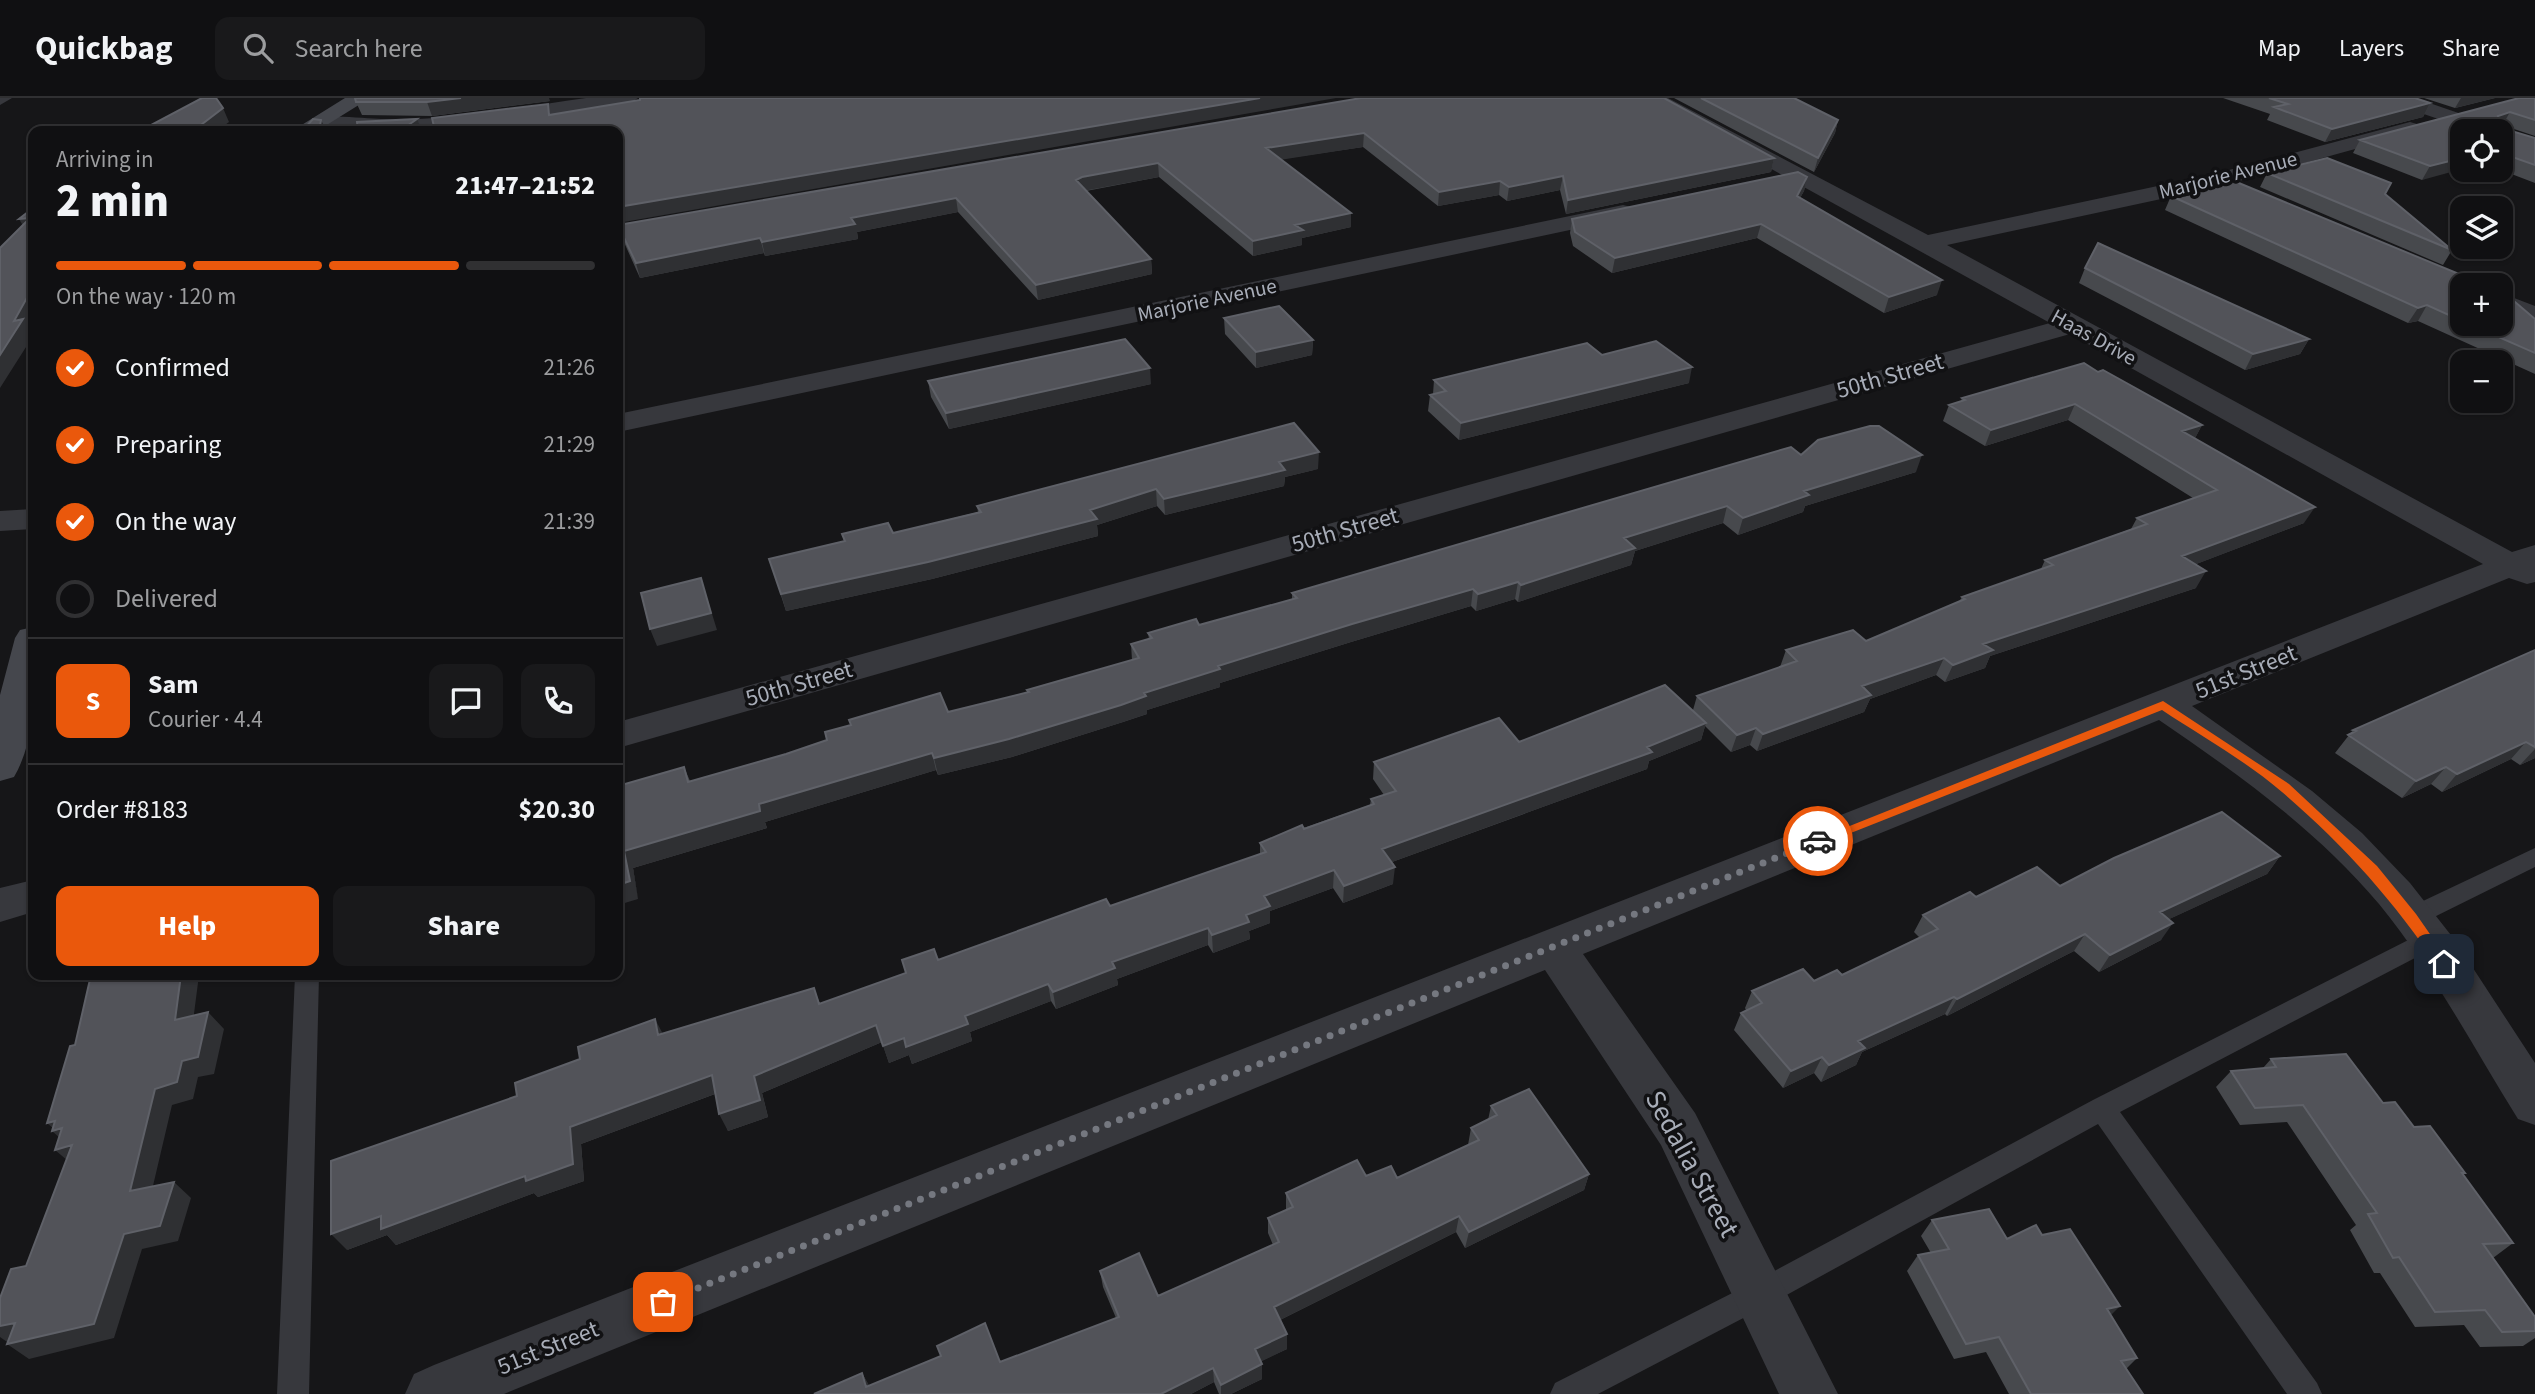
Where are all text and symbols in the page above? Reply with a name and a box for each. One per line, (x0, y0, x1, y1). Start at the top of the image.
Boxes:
search box (215, 17, 705, 80)
text: Quickbag (35, 25, 173, 72)
icon: search (239, 29, 277, 67)
text: Search here (295, 30, 423, 67)
text: Map (2258, 31, 2301, 66)
text: Layers (2339, 31, 2404, 66)
text: Share (2442, 31, 2500, 66)
map controls (2450, 119, 2513, 413)
button: locate (2450, 119, 2513, 182)
text: Arriving in (56, 143, 154, 176)
street label: Marjorie Avenue (2156, 143, 2300, 207)
text: 21:47–21:52 (455, 167, 595, 204)
text: 2 min (56, 169, 169, 234)
button: layers (2450, 196, 2513, 259)
street label: Marjorie Avenue (1135, 271, 1279, 329)
button: + (2450, 273, 2513, 336)
text: On the way · 120 m (56, 280, 236, 313)
street label: Haas Drive (2046, 301, 2142, 373)
street label: 50th Street (1832, 344, 1948, 408)
icon: check (56, 349, 94, 387)
text: Confirmed (115, 349, 230, 386)
button: − (2450, 350, 2513, 413)
text: 21:26 (544, 351, 595, 384)
icon: check (56, 426, 94, 464)
text: Preparing (115, 426, 221, 463)
text: 21:29 (544, 428, 595, 461)
street label: 50th Street (1287, 498, 1403, 562)
icon: check (56, 503, 94, 541)
text: On the way (115, 503, 236, 540)
text: 21:39 (544, 505, 595, 538)
text: Delivered (115, 580, 218, 617)
street label: 51st Street (2190, 636, 2302, 708)
street label: 50th Street (741, 652, 857, 716)
button: chat (429, 664, 503, 738)
button: phone (521, 664, 595, 738)
text: Sam (148, 666, 198, 703)
text: S (86, 683, 100, 720)
text: Courier · 4.4 (148, 703, 263, 736)
text: Order #8183 (56, 791, 188, 828)
text: $20.30 (519, 791, 595, 828)
courier (1783, 806, 1853, 876)
icon: car (1799, 822, 1837, 860)
button: Help (56, 886, 319, 966)
button: Share (333, 886, 595, 966)
pin (2414, 934, 2474, 994)
icon: home (2425, 945, 2463, 983)
street label: Sedalia Street (1635, 1083, 1749, 1245)
pin (633, 1272, 693, 1332)
icon: bag (644, 1283, 682, 1321)
street label: 51st Street (492, 1312, 604, 1384)

